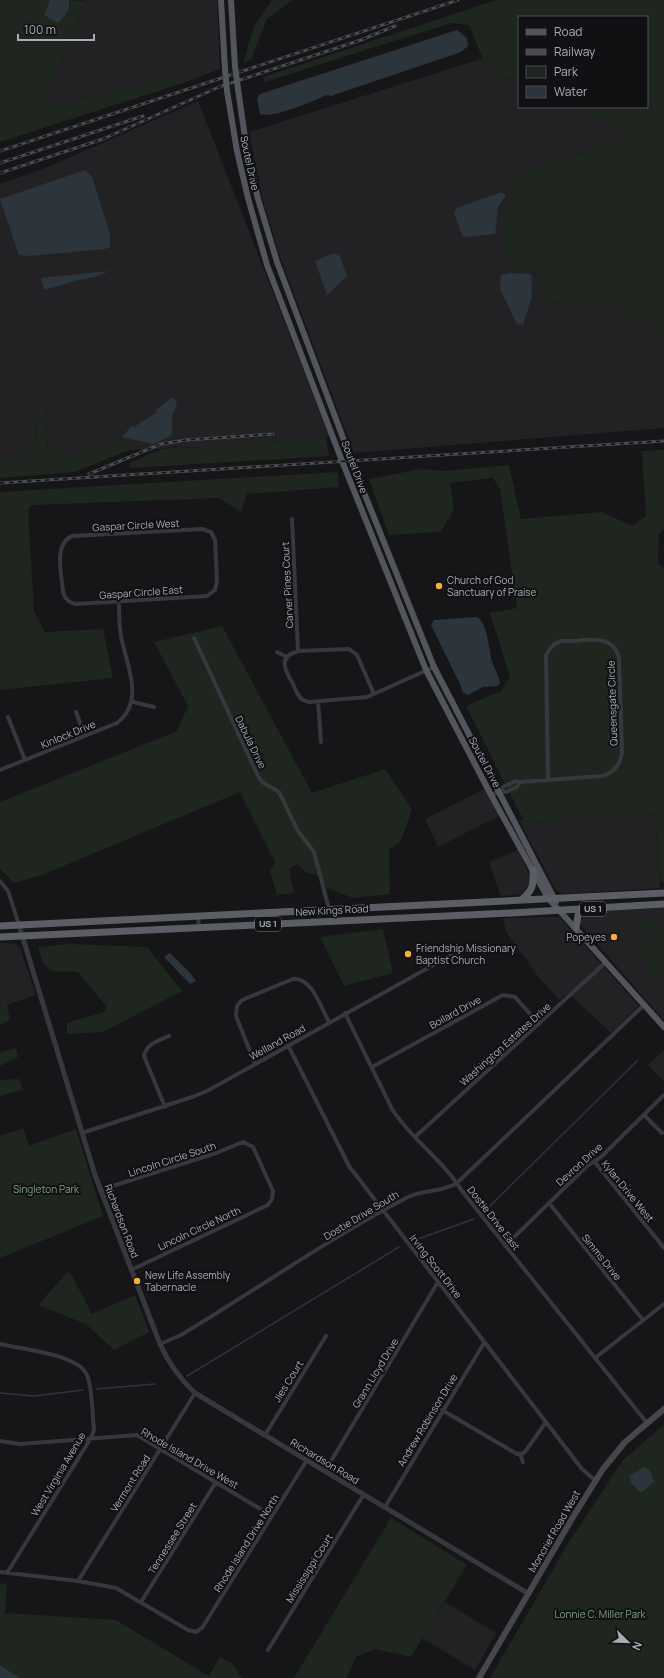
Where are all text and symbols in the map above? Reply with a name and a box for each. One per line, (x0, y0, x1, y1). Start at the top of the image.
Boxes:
scale bar (18, 16, 94, 42)
legend (518, 16, 648, 108)
text: 100 m (24, 21, 56, 38)
text: Road (554, 23, 582, 40)
text: Railway (554, 43, 596, 60)
text: Park (554, 63, 579, 80)
text: Water (554, 83, 588, 100)
street label: Soutel Drive (237, 134, 263, 192)
street label: Soutel Drive (339, 439, 372, 496)
street label: Gaspar Circle West (92, 516, 180, 534)
street label: Carver Pines Court (278, 541, 296, 629)
place label: Church of God Sanctuary of Praise (447, 573, 537, 599)
marker: Church of God Sanctuary of Praise (434, 581, 444, 591)
street label: Gaspar Circle East (99, 582, 183, 602)
street label: Queensgate Circle (604, 660, 620, 746)
street label: Dabula Drive (232, 713, 270, 771)
street label: Kinlock Drive (38, 717, 98, 751)
street label: Soutel Drive (466, 734, 504, 790)
street label: New Kings Road (295, 901, 369, 919)
road number: US 1 (580, 902, 606, 916)
road number: US 1 (255, 917, 281, 931)
place label: Popeyes (566, 930, 606, 944)
marker: Popeyes (609, 932, 619, 942)
place label: Friendship Missionary Baptist Church (416, 941, 516, 967)
marker: Friendship Missionary Baptist Church (403, 949, 413, 959)
street label: Boilard Drive (427, 992, 483, 1032)
street label: Washington Estates Drive (456, 999, 554, 1089)
street label: Welland Road (246, 1021, 308, 1063)
street label: Lincoln Circle South (126, 1138, 218, 1180)
street label: Devron Drive (553, 1139, 605, 1189)
street label: Kylan Drive West (599, 1157, 657, 1225)
park label: Singleton Park (13, 1182, 80, 1196)
street label: Richardson Road (102, 1182, 143, 1260)
street label: Dostie Drive East (464, 1183, 524, 1253)
street label: Dostie Drive South (321, 1187, 401, 1243)
street label: Lincoln Circle North (155, 1203, 243, 1253)
street label: Irving Scott Drive (407, 1231, 465, 1301)
street label: Simms Drive (579, 1231, 625, 1283)
place label: New Life Assembly Tabernacle (145, 1268, 231, 1294)
marker: New Life Assembly Tabernacle (132, 1276, 142, 1286)
street label: Grann Lloyd Drive (349, 1335, 402, 1411)
street label: Jies Court (270, 1357, 306, 1405)
street label: Andrew Robinson Drive (394, 1371, 460, 1469)
street label: Rhode Island Drive West (139, 1424, 241, 1492)
street label: West Virginia Avenue (27, 1429, 89, 1519)
street label: Richardson Road (288, 1435, 362, 1487)
street label: Vermont Road (107, 1452, 153, 1514)
street label: Moncrief Road West (525, 1487, 583, 1575)
street label: Rhode Island Drive North (210, 1491, 282, 1595)
street label: Tennessee Street (144, 1499, 200, 1577)
street label: Mississippi Court (282, 1531, 336, 1605)
park label: Lonnie C. Miller Park (554, 1607, 647, 1621)
north arrow (608, 1622, 648, 1662)
text: N (629, 1640, 646, 1653)

